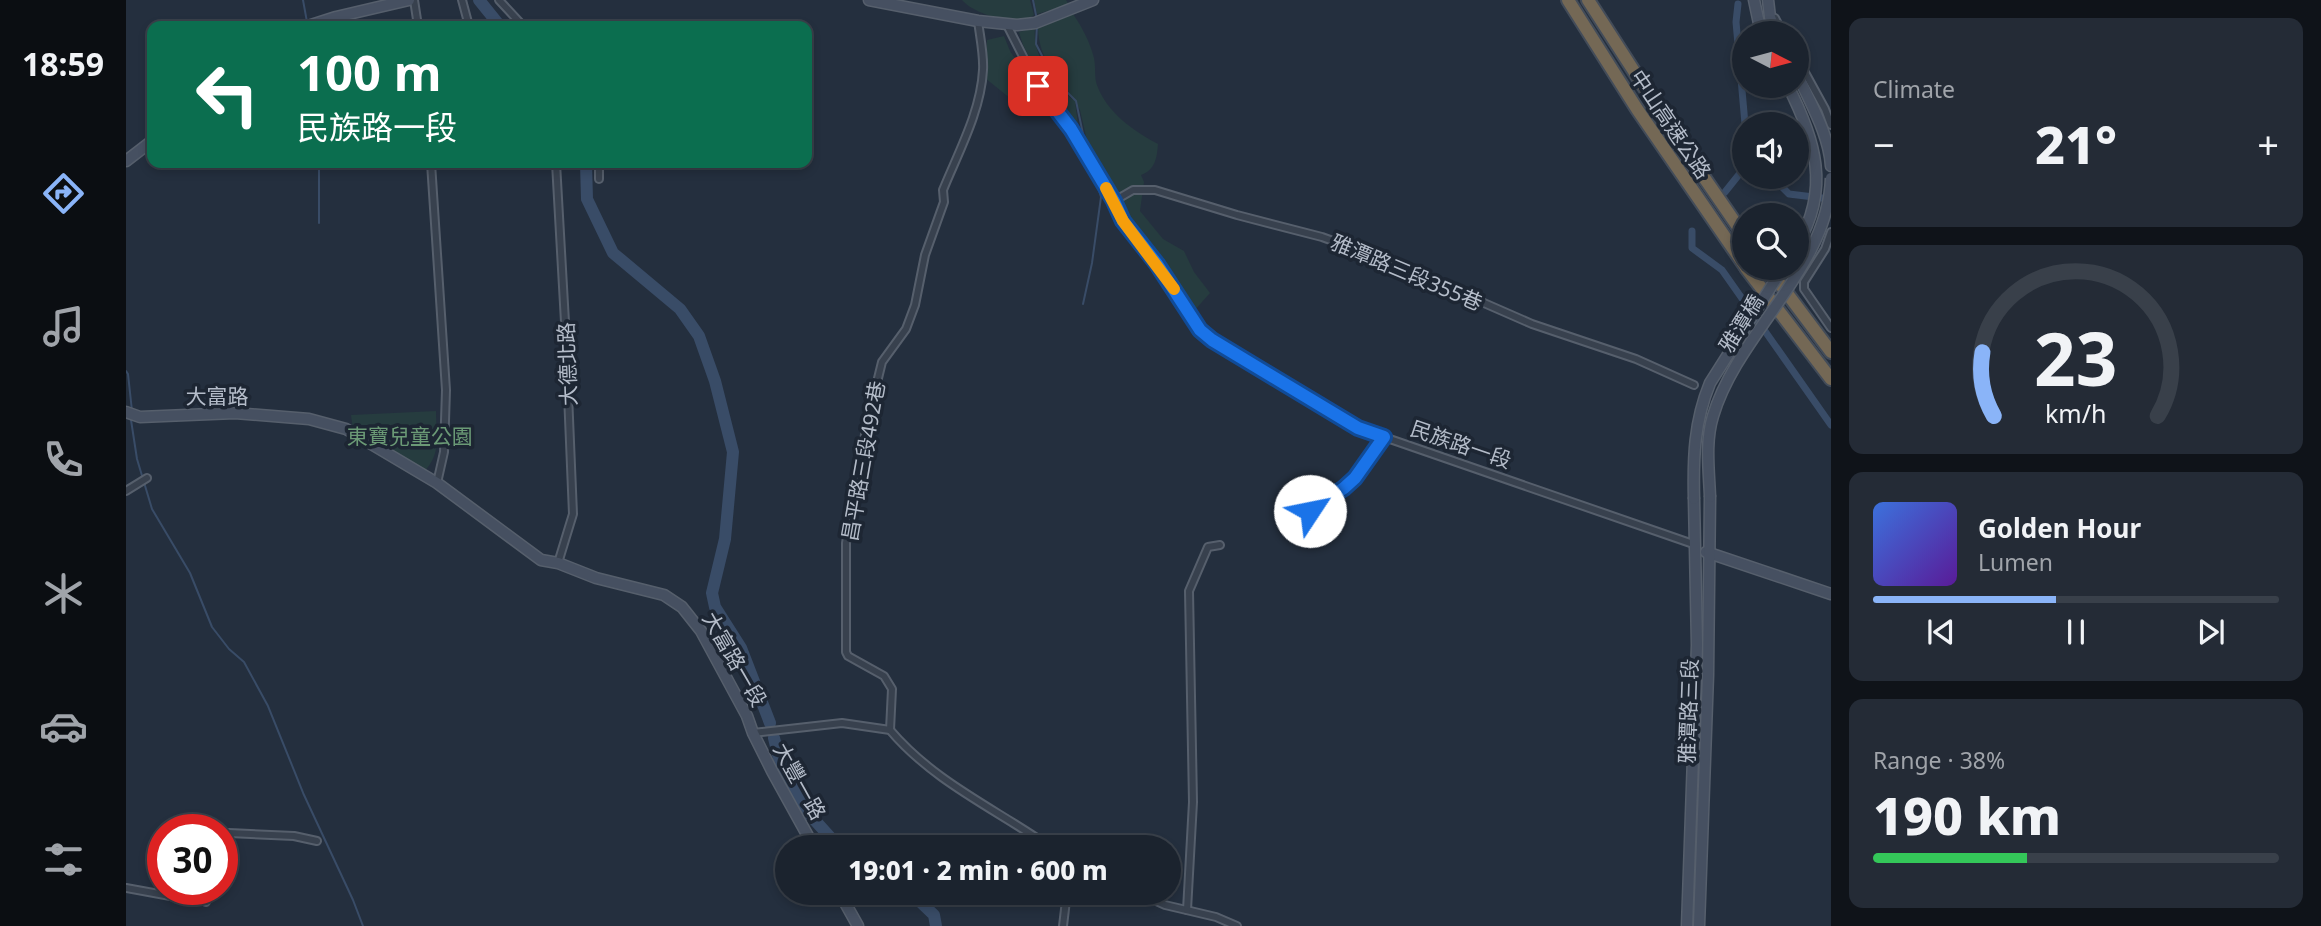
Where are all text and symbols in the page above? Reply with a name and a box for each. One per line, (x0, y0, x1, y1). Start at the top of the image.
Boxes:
north arrow (1732, 21, 1810, 98)
map controls (1732, 21, 1809, 280)
text: 100 m (297, 39, 442, 105)
text: 18:59 (22, 42, 104, 85)
icon: left (182, 49, 273, 140)
pin (1008, 56, 1068, 116)
street label: 中山高速公路 (1624, 64, 1718, 184)
icon: arrive (1019, 67, 1057, 105)
text: Climate (1873, 73, 1955, 105)
text: 民族路一段 (297, 105, 457, 148)
text: 21° (2035, 108, 2117, 179)
button: sound (1732, 112, 1809, 189)
text: − (1873, 118, 1895, 170)
text: + (2257, 118, 2279, 170)
icon: directions (39, 169, 88, 218)
button: search (1732, 203, 1809, 280)
street label: 雅潭路三段355巷 (1327, 227, 1487, 317)
street label: 雅潭橋 (1712, 289, 1770, 357)
icon: music (39, 302, 88, 351)
text: 23 (2034, 308, 2118, 407)
street label: 大德北路 (552, 322, 582, 406)
street label: 昌平路三段492巷 (835, 379, 891, 543)
street label: 大富路 (186, 382, 249, 410)
text: km/h (2045, 395, 2107, 429)
street label: 民族路一段 (1407, 414, 1515, 474)
park label: 東寶兒童公園 (347, 422, 473, 450)
icon: phone (39, 435, 88, 484)
position arrow (1273, 474, 1347, 548)
text: Golden Hour (1978, 510, 2141, 546)
text: Lumen (1978, 546, 2053, 578)
icon: climate (39, 569, 88, 618)
street label: 大富路一段 (697, 607, 773, 711)
icon: previous (1922, 613, 1960, 651)
icon: pause (2057, 613, 2095, 651)
icon: next (2192, 613, 2230, 651)
street label: 雅潭路三段 (1672, 658, 1704, 764)
icon: car (39, 702, 88, 751)
street label: 大豐一路 (767, 737, 833, 825)
text: Range · 38% (1873, 744, 2005, 776)
text: 190 km (1873, 779, 2061, 850)
speed limit sign: 30 (147, 814, 238, 905)
icon: filters (39, 835, 88, 884)
text: 19:01 · 2 min · 600 m (848, 852, 1108, 888)

